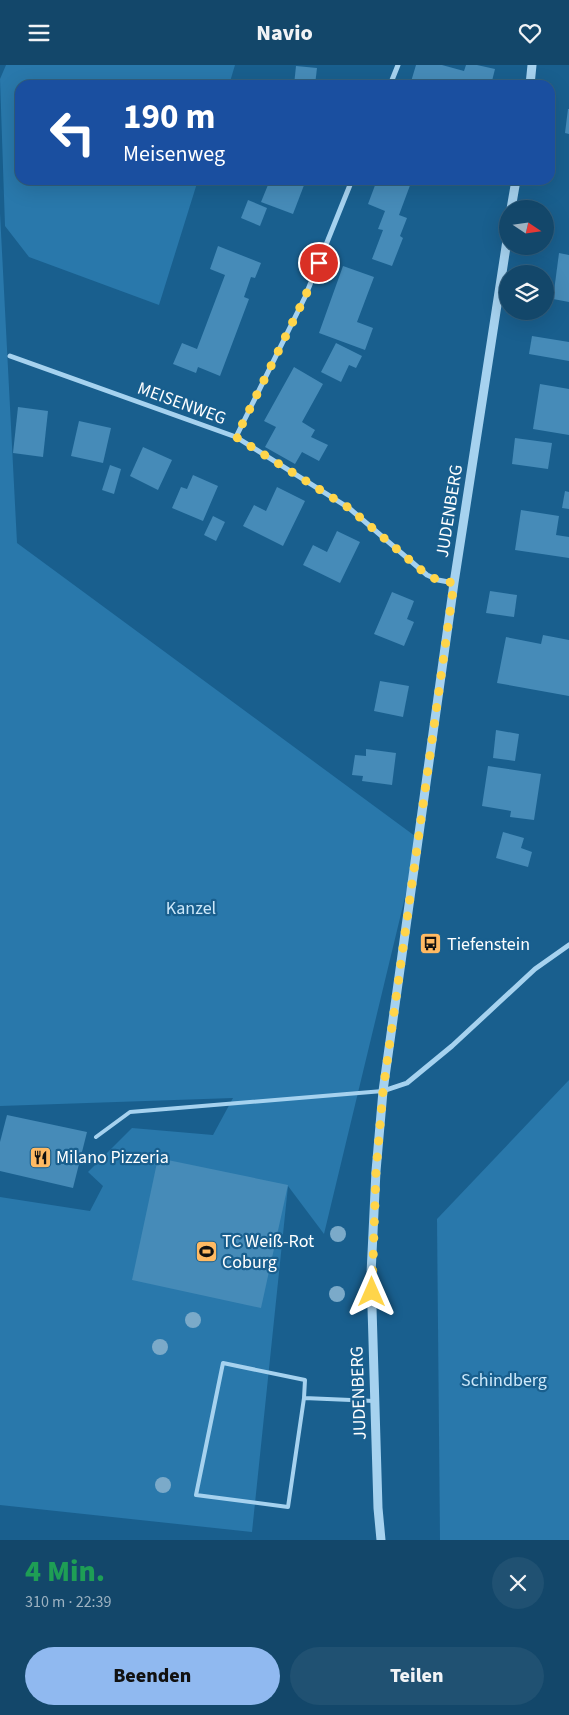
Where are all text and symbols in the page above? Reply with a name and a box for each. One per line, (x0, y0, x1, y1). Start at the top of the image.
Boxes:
text: Navio (256, 17, 313, 49)
icon: menu (25, 19, 53, 47)
icon: heart (516, 19, 544, 47)
text: 190 m (123, 92, 215, 142)
icon: left (40, 100, 105, 165)
text: Meisenweg (123, 138, 225, 170)
north arrow (499, 200, 554, 255)
map controls (499, 200, 554, 320)
pin (298, 242, 340, 284)
icon: arrive (305, 249, 333, 277)
button: layers (499, 265, 554, 320)
street label: MEISENWEG (134, 376, 230, 431)
street label: JUDENBERG (430, 463, 469, 559)
park label: Kanzel (166, 896, 216, 921)
bus stop icon: Tiefenstein (419, 932, 443, 956)
place label: Tiefenstein (447, 932, 530, 957)
restaurant icon: Milano Pizzeria (28, 1145, 52, 1169)
place label: Milano Pizzeria (56, 1145, 169, 1170)
place label: TC Weiß-Rot Coburg (222, 1229, 314, 1275)
sports icon: TC Weiß-Rot Coburg (194, 1239, 218, 1263)
position arrow (345, 1265, 397, 1317)
street label: JUDENBERG (344, 1346, 373, 1440)
park label: Schindberg (461, 1368, 547, 1393)
text: 4 Min. (25, 1550, 105, 1593)
button: close (492, 1557, 544, 1609)
text: 310 m · 22:39 (25, 1591, 112, 1613)
button: Beenden (25, 1647, 280, 1705)
button: Teilen (290, 1647, 544, 1705)

